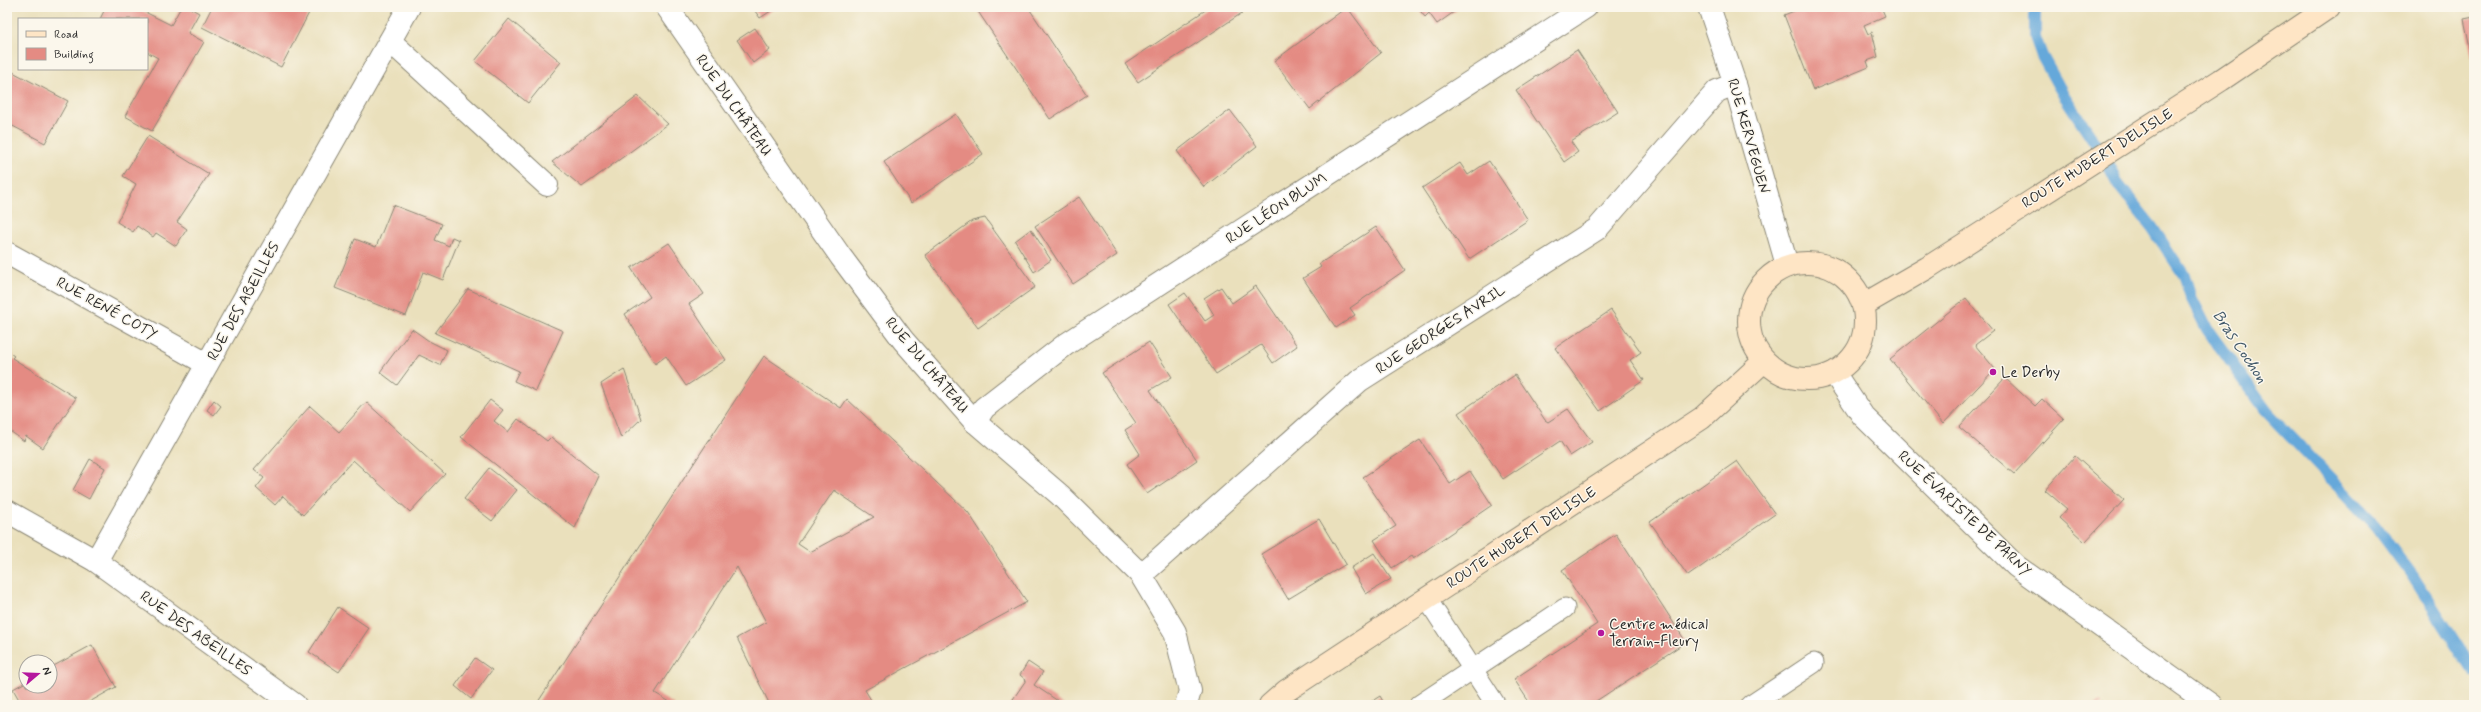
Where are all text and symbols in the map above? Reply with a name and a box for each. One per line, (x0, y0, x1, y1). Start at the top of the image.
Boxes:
legend (18, 18, 148, 70)
text: Road (54, 27, 78, 43)
text: Building (54, 47, 94, 64)
street label: RUE DU CHÂTEAU (691, 51, 776, 160)
street label: RUE KERVEGUEN (1722, 76, 1774, 196)
street label: ROUTE HUBERT DELISLE (2018, 104, 2177, 214)
street label: RUE LÉON BLUM (1222, 168, 1331, 249)
street label: RUE DES ABEILLES (203, 238, 285, 364)
street label: RUE RENÉ COTY (52, 272, 161, 345)
street label: RUE GEORGES AVRIL (1372, 280, 1510, 379)
water label: Bras Cochon (2208, 306, 2272, 388)
street label: RUE DU CHÂTEAU (880, 313, 972, 418)
place label: Le Derby (2001, 363, 2061, 383)
marker: Le Derby (1988, 367, 1998, 377)
street label: RUE ÉVARISTE DE PARNY (1893, 446, 2036, 581)
street label: ROUTE HUBERT DELISLE (1443, 482, 1600, 594)
street label: RUE DES ABEILLES (136, 587, 256, 681)
place label: Centre médical Terrain-Fleury (1609, 615, 1708, 652)
marker: Centre médical Terrain-Fleury (1596, 628, 1606, 638)
north arrow (18, 654, 58, 694)
text: N (39, 665, 54, 677)

